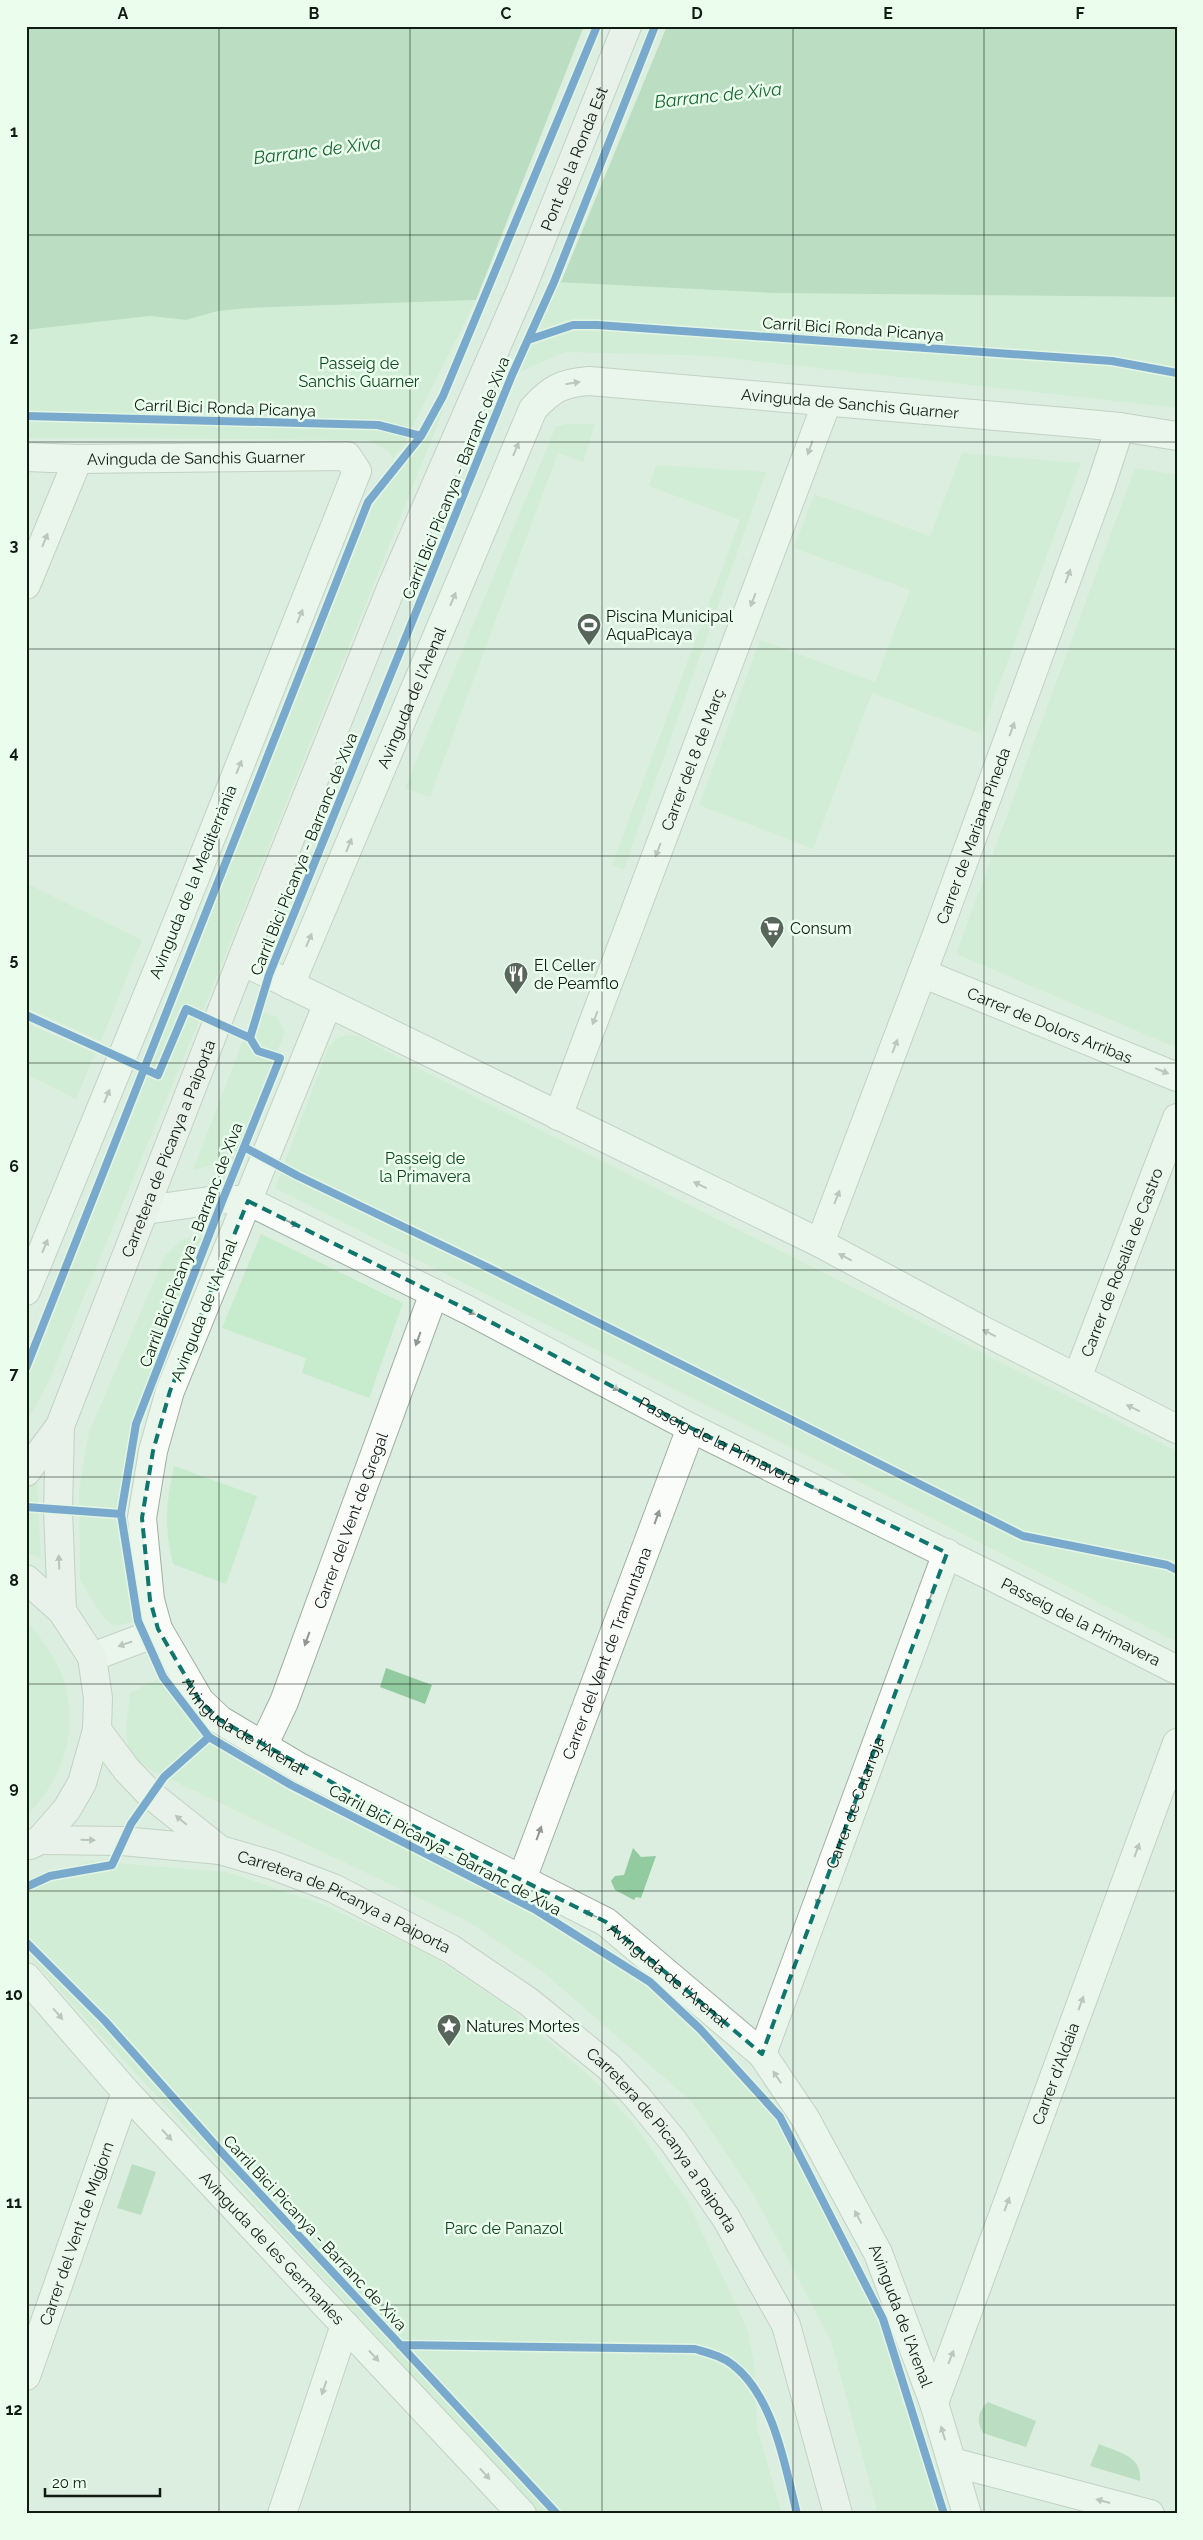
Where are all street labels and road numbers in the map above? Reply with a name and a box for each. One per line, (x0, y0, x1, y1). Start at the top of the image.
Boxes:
street label: Pont de la Ronda Est (536, 83, 611, 233)
street label: Carril Bici Ronda Picanya (762, 313, 944, 345)
street label: Carril Bici Picanya - Barranc de Xiva (398, 354, 514, 602)
street label: Avinguda de Sanchis Guarner (741, 385, 960, 422)
street label: Carril Bici Ronda Picanya (134, 395, 316, 421)
street label: Avinguda de Sanchis Guarner (87, 447, 306, 468)
street label: Avinguda de l'Arenal (373, 623, 450, 771)
street label: Carrer del 8 de Març (657, 685, 728, 833)
street label: Carril Bici Picanya - Barranc de Xiva (246, 730, 362, 978)
street label: Carrer de Mariana Pineda (932, 745, 1014, 927)
street label: Avinguda de la Mediterrània (145, 782, 241, 982)
street label: Carrer de Dolors Arribas (964, 983, 1135, 1067)
street label: Carretera de Picanya a Paiporta (117, 1037, 219, 1260)
street label: Carril Bici Picanya - Barranc de Xiva (135, 1120, 247, 1370)
street label: Carrer de Rosalía de Castro (1077, 1165, 1166, 1359)
street label: Avinguda de l'Arenal (167, 1236, 241, 1384)
street label: Passeig de la Primavera (636, 1393, 801, 1489)
street label: Carrer del Vent de Gregal (309, 1429, 392, 1612)
street label: Carrer del Vent de Tramuntana (558, 1544, 655, 1762)
street label: Passeig de la Primavera (998, 1573, 1164, 1670)
street label: Avinguda de l'Arenal (179, 1674, 309, 1779)
street label: Carrer de Catarroja (822, 1734, 888, 1871)
street label: Carril Bici Picanya - Barranc de Xiva (326, 1780, 564, 1920)
street label: Carretera de Picanya a Paiporta (235, 1846, 454, 1957)
street label: Avinguda de l'Arenal (604, 1918, 733, 2031)
street label: Carrer d'Aldaia (1028, 2020, 1083, 2127)
street label: Carretera de Picanya a Paiporta (583, 2043, 741, 2235)
street label: Carril Bici Picanya - Barranc de Xiva (219, 2131, 411, 2335)
street label: Carrer del Vent de Migjorn (35, 2139, 117, 2328)
street label: Avinguda de les Germanies (196, 2167, 349, 2328)
street label: Avinguda de l'Arenal (865, 2240, 937, 2390)

